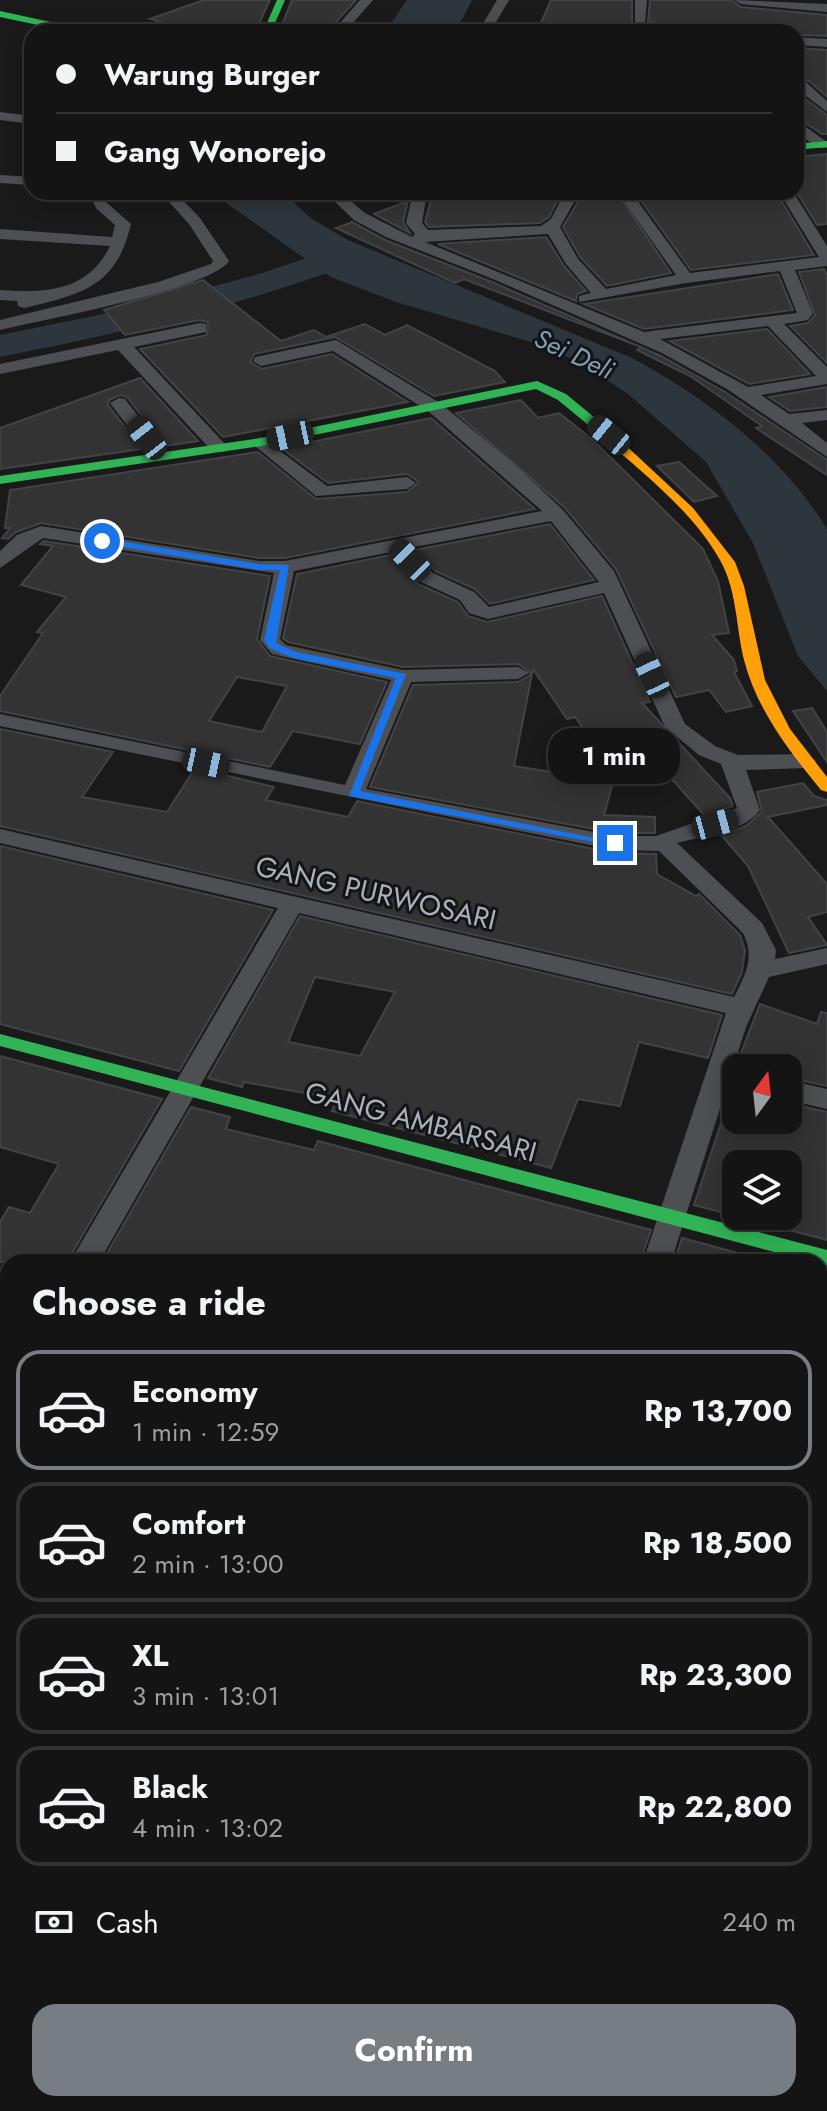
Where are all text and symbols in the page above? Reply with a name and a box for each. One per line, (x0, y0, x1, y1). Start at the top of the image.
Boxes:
text: Warung Burger (104, 53, 320, 96)
text: Gang Wonorejo (104, 130, 326, 173)
water label: Sei Deli (528, 319, 620, 389)
car (583, 411, 635, 459)
car (123, 412, 171, 464)
car (264, 419, 316, 453)
route start (84, 523, 120, 559)
car (385, 534, 435, 586)
car (631, 648, 673, 702)
callout: 1 min (549, 727, 681, 783)
text: 1 min (582, 737, 646, 775)
car (180, 746, 232, 780)
car (689, 806, 741, 842)
route end (597, 825, 633, 861)
street label: GANG PURWOSARI (252, 845, 500, 941)
north arrow (722, 1054, 802, 1134)
map controls (722, 1054, 802, 1230)
street label: GANG AMBARSARI (301, 1071, 541, 1173)
button: layers (722, 1150, 802, 1230)
text: Choose a ride (32, 1276, 266, 1328)
text: Economy (132, 1370, 258, 1413)
icon: car (36, 1374, 108, 1446)
text: Rp 13,700 (644, 1389, 792, 1432)
text: 1 min · 12:59 (132, 1413, 280, 1451)
text: Comfort (132, 1502, 245, 1545)
icon: car (36, 1506, 108, 1578)
text: Rp 18,500 (643, 1521, 792, 1564)
text: 2 min · 13:00 (132, 1545, 284, 1583)
text: XL (132, 1634, 168, 1677)
icon: car (36, 1638, 108, 1710)
text: Rp 23,300 (639, 1653, 792, 1696)
text: 3 min · 13:01 (132, 1677, 279, 1715)
text: Black (132, 1766, 208, 1809)
icon: car (36, 1770, 108, 1842)
text: Rp 22,800 (637, 1785, 792, 1828)
text: 4 min · 13:02 (132, 1809, 283, 1847)
icon: cash (32, 1900, 76, 1944)
text: Cash (96, 1901, 159, 1944)
text: 240 m (722, 1903, 796, 1941)
button: Confirm (32, 2004, 796, 2096)

